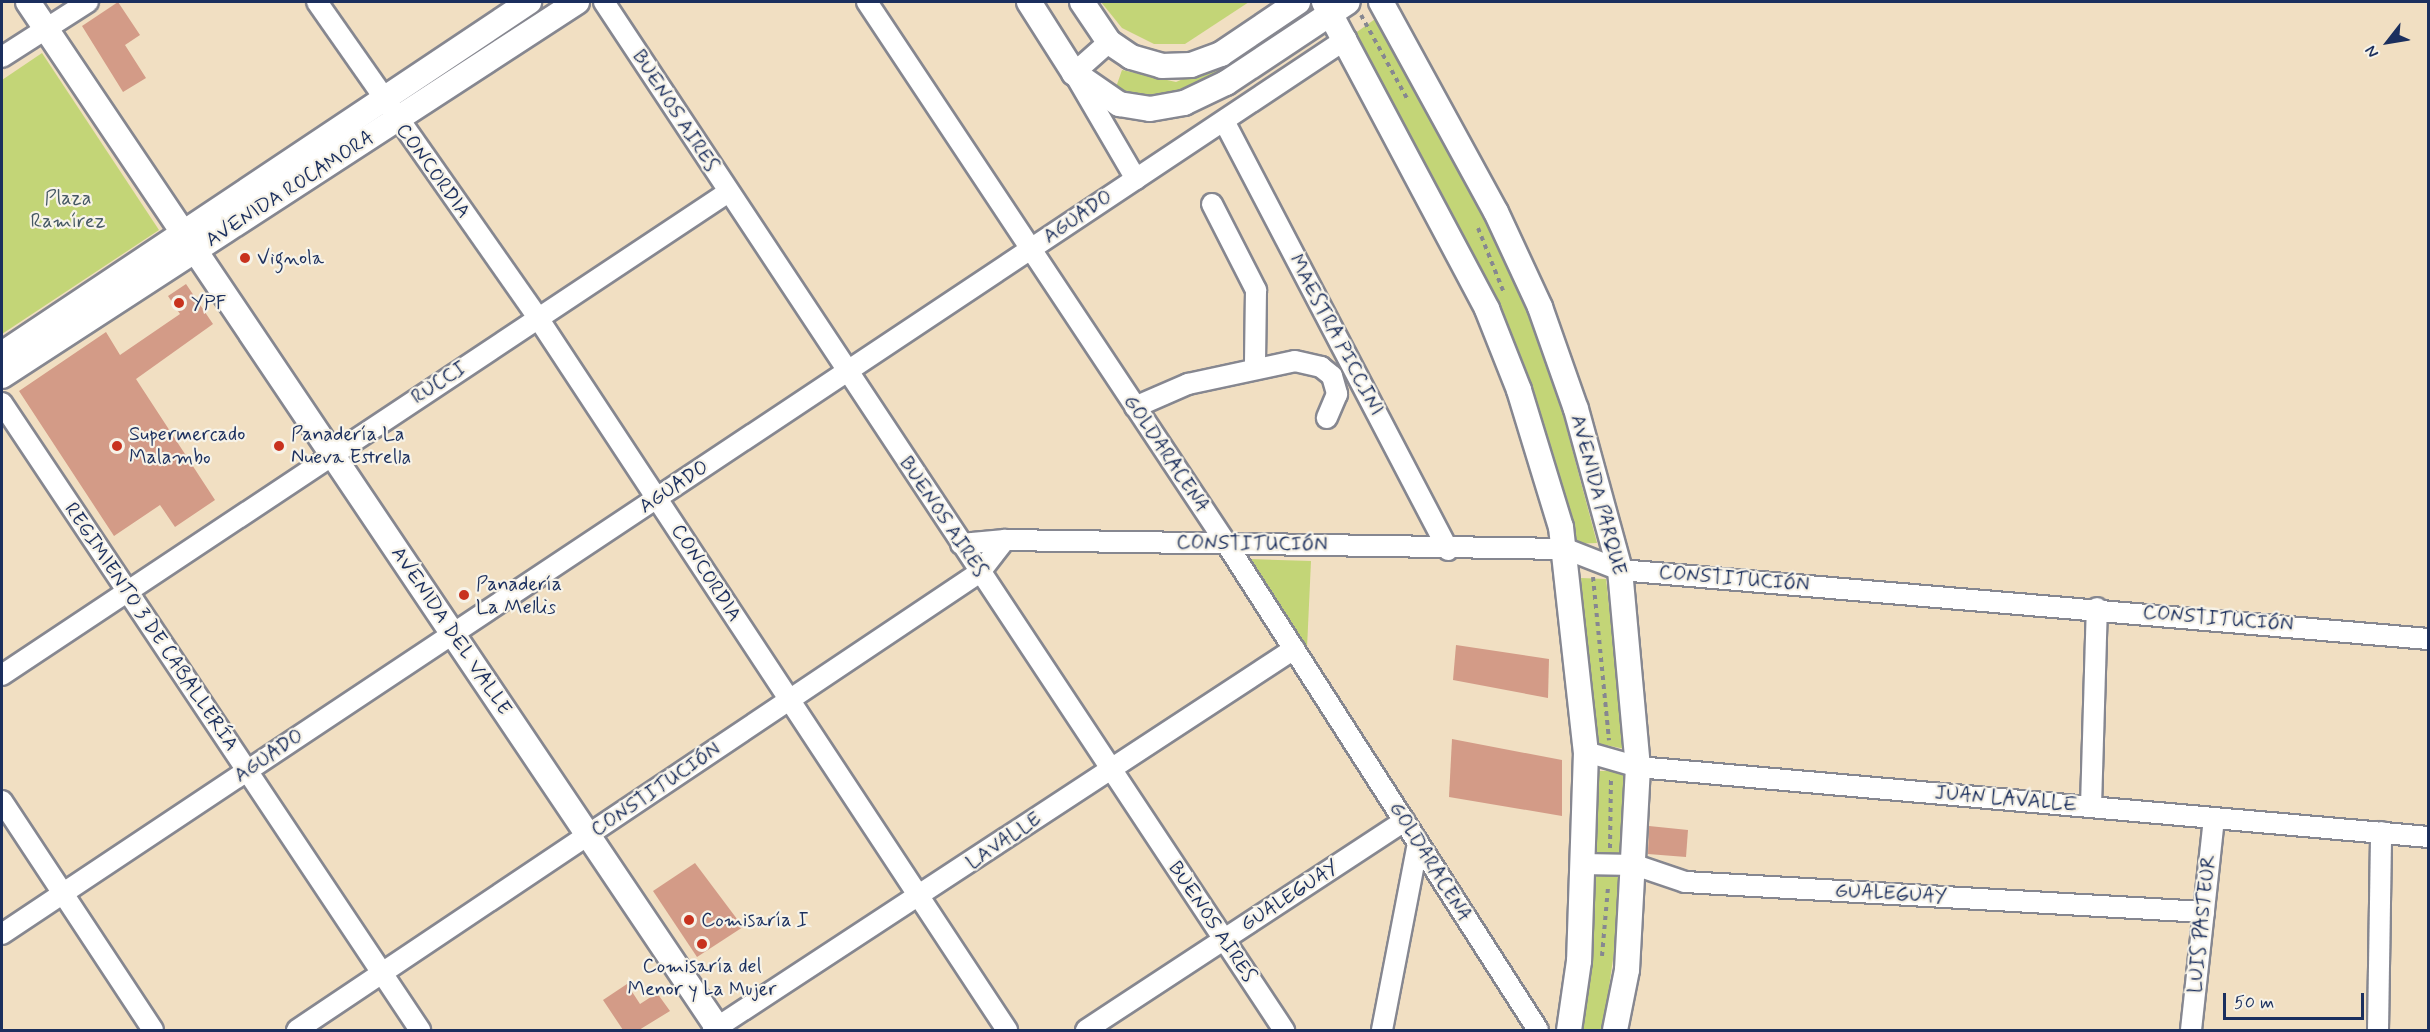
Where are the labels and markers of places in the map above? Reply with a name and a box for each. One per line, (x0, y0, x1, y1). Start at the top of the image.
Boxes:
place label: Vignola (257, 246, 324, 270)
marker: Vignola (238, 251, 252, 265)
place label: YPF (191, 291, 226, 315)
marker: YPF (172, 296, 186, 310)
place label: Supermercado Malambo (129, 422, 245, 469)
place label: Panadería La Nueva Estrella (291, 422, 411, 469)
marker: Supermercado Malambo (110, 439, 124, 453)
marker: Panadería La Nueva Estrella (272, 439, 286, 453)
place label: Panadería La Mellis (476, 572, 562, 619)
marker: Panadería La Mellis (457, 588, 471, 602)
place label: Comisaría I (701, 908, 808, 932)
marker: Comisaría I (682, 913, 696, 927)
marker: Comisaría del Menor y La Mujer (695, 937, 709, 951)
place label: Comisaría del Menor y La Mujer (624, 954, 780, 1001)

